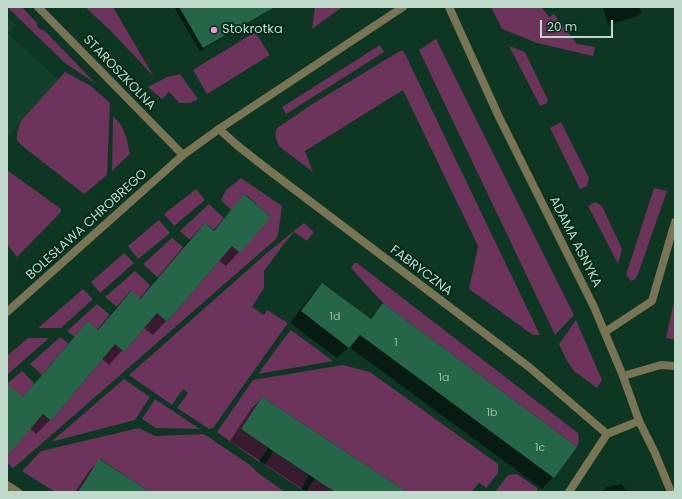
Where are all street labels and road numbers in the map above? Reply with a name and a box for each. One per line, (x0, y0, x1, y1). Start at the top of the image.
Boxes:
street label: STAROSZKOLNA (79, 32, 159, 114)
street label: BOLESŁAWA CHROBREGO (23, 167, 151, 283)
street label: ADAMA ASNYKA (545, 194, 605, 290)
street label: FABRYCZNA (387, 243, 455, 299)

